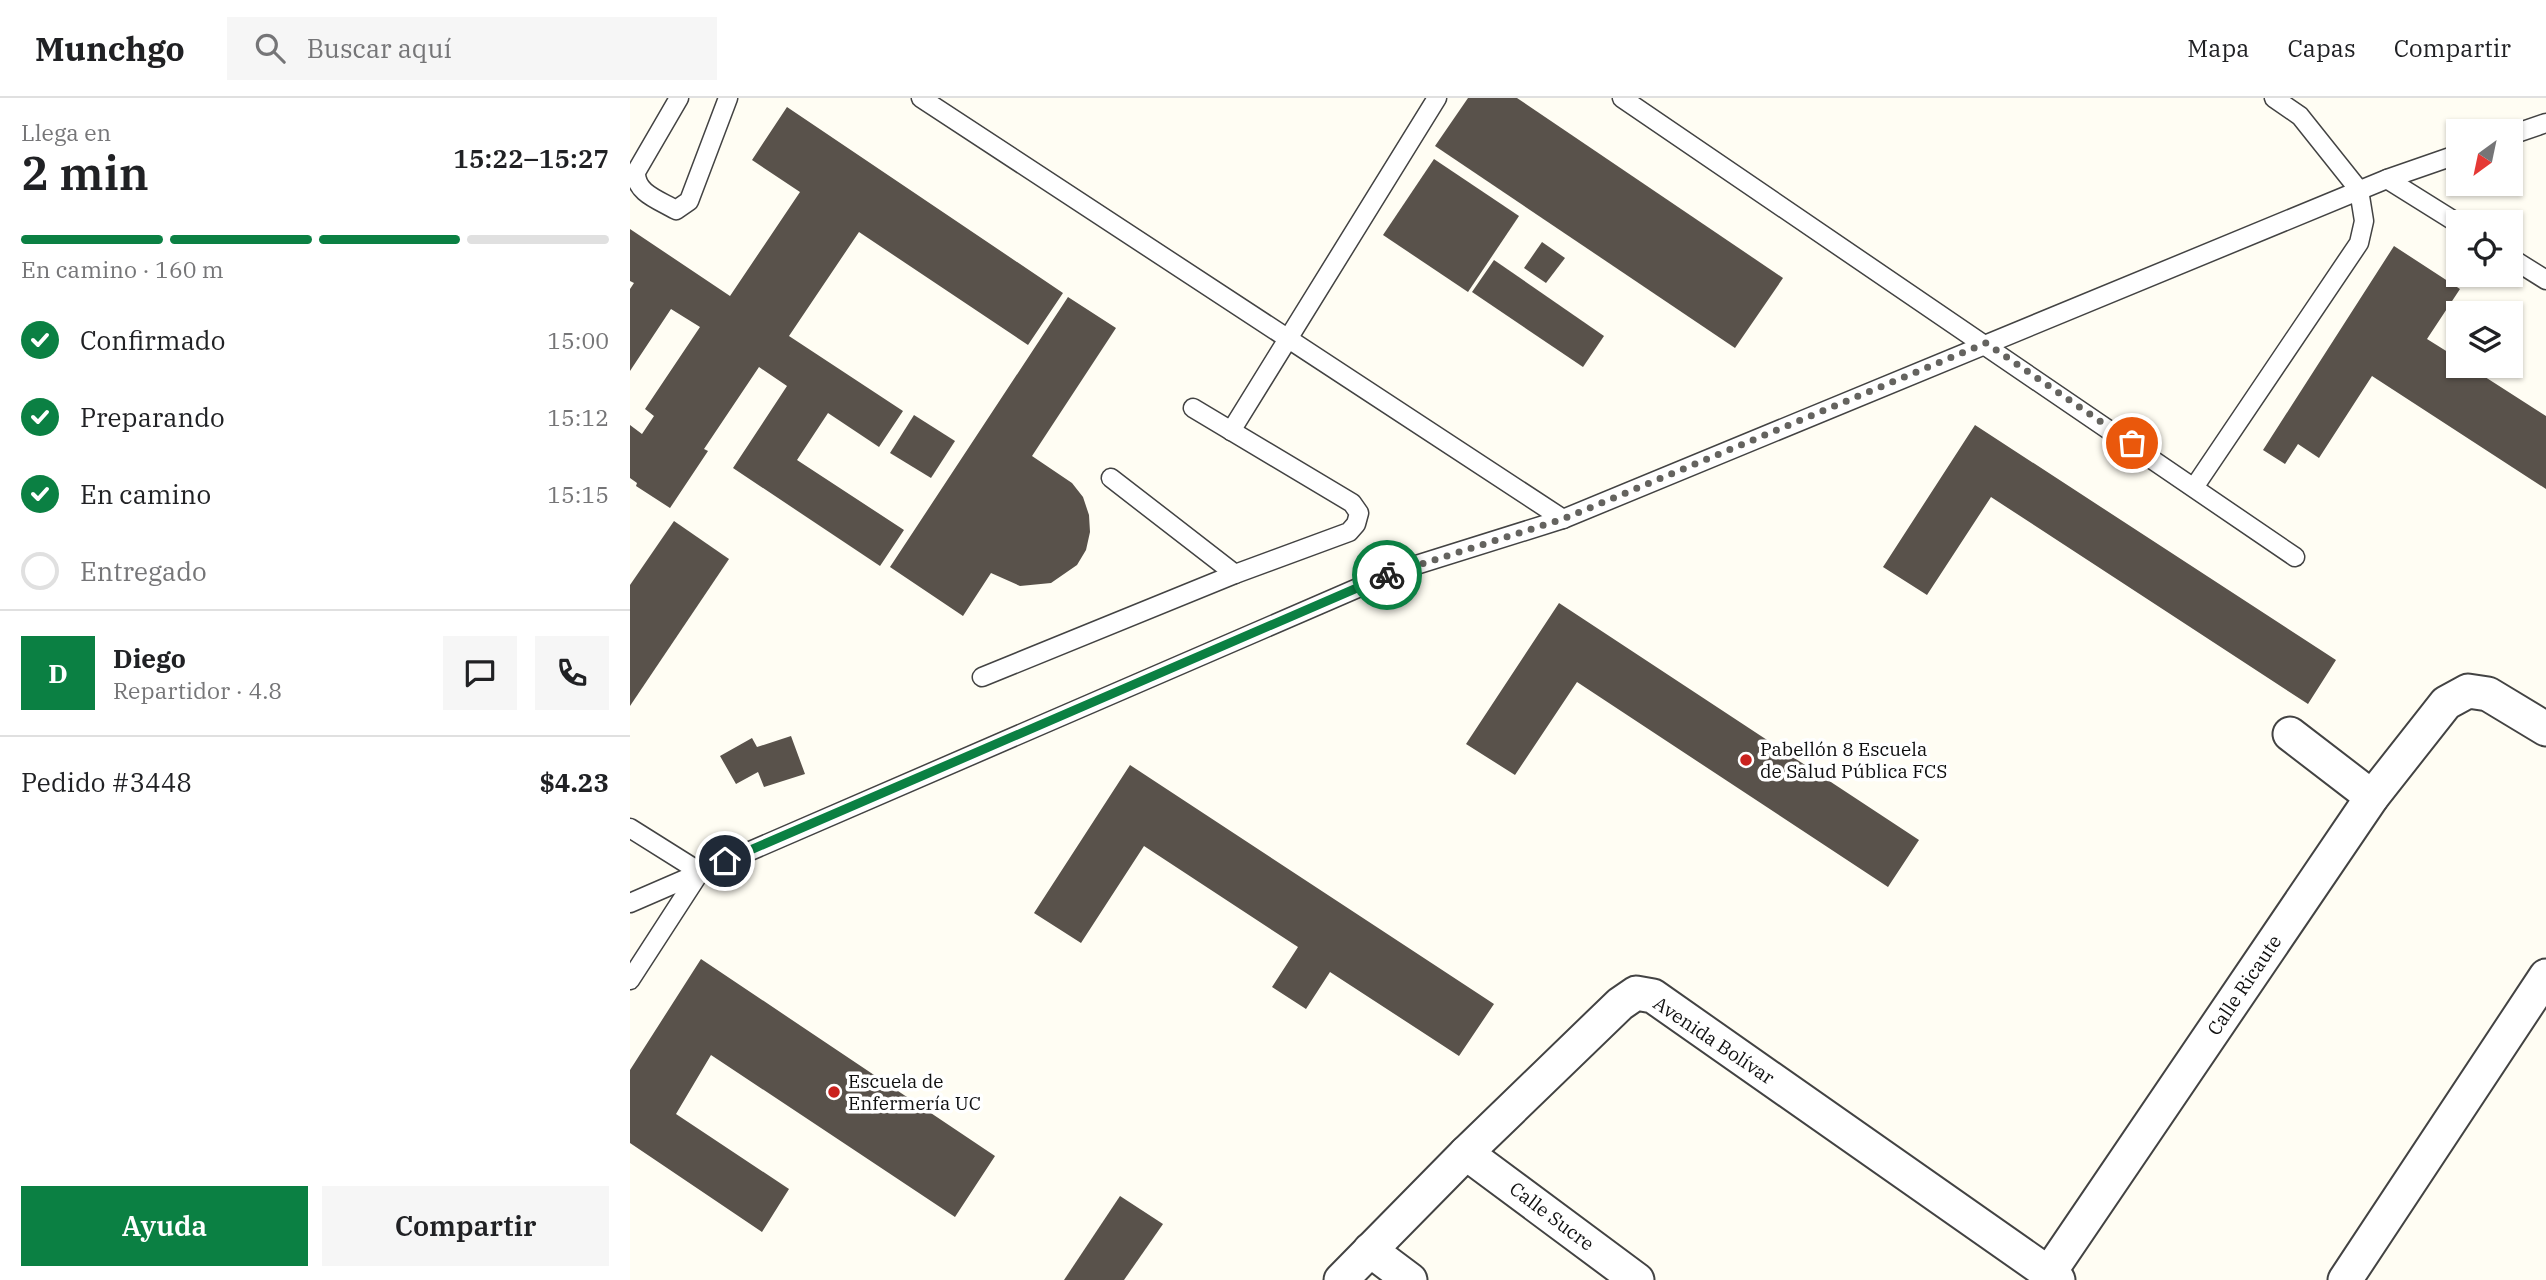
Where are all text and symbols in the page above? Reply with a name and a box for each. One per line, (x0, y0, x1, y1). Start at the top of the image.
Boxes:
search box (227, 17, 717, 80)
text: Munchgo (35, 27, 185, 70)
icon: search (251, 29, 289, 67)
text: Buscar aquí (307, 31, 452, 65)
text: Mapa (2187, 32, 2249, 64)
text: Capas (2287, 32, 2356, 64)
text: Compartir (2394, 32, 2511, 64)
text: Llega en (21, 117, 111, 147)
north arrow (2446, 119, 2524, 196)
map controls (2446, 119, 2523, 378)
text: 15:22–15:27 (453, 141, 609, 175)
text: 2 min (21, 143, 149, 203)
button: locate (2446, 210, 2523, 287)
text: En camino · 160 m (21, 254, 224, 284)
button: layers (2446, 301, 2523, 378)
icon: check (21, 321, 59, 359)
text: Confirmado (80, 323, 225, 357)
text: 15:00 (547, 325, 609, 355)
icon: check (21, 398, 59, 436)
text: Preparando (80, 400, 225, 434)
text: 15:12 (547, 402, 609, 432)
pin (2102, 413, 2162, 473)
icon: bag (2113, 424, 2151, 462)
icon: check (21, 475, 59, 513)
text: En camino (80, 477, 211, 511)
text: 15:15 (547, 479, 609, 509)
courier (1352, 540, 1422, 610)
text: Entregado (80, 554, 207, 588)
icon: bike (1368, 556, 1406, 594)
button: chat (443, 636, 517, 710)
button: phone (535, 636, 609, 710)
text: Diego (113, 641, 186, 675)
text: D (48, 656, 68, 690)
text: Repartidor · 4.8 (113, 675, 282, 705)
place label: Pabellón 8 Escuela de Salud Pública FCS (1760, 737, 1947, 783)
marker: Pabellón 8 Escuela de Salud Pública FCS (1738, 752, 1754, 768)
text: Pedido #3448 (21, 765, 192, 799)
text: $4.23 (539, 765, 609, 799)
pin (695, 831, 755, 891)
icon: home (706, 842, 744, 880)
street label: Calle Ricaute (2202, 930, 2286, 1040)
street label: Avenida Bolívar (1649, 991, 1780, 1090)
place label: Escuela de Enfermería UC (848, 1069, 981, 1115)
marker: Escuela de Enfermería UC (826, 1084, 842, 1100)
street label: Calle Sucre (1505, 1176, 1599, 1256)
button: Ayuda (21, 1186, 308, 1266)
button: Compartir (322, 1186, 609, 1266)

